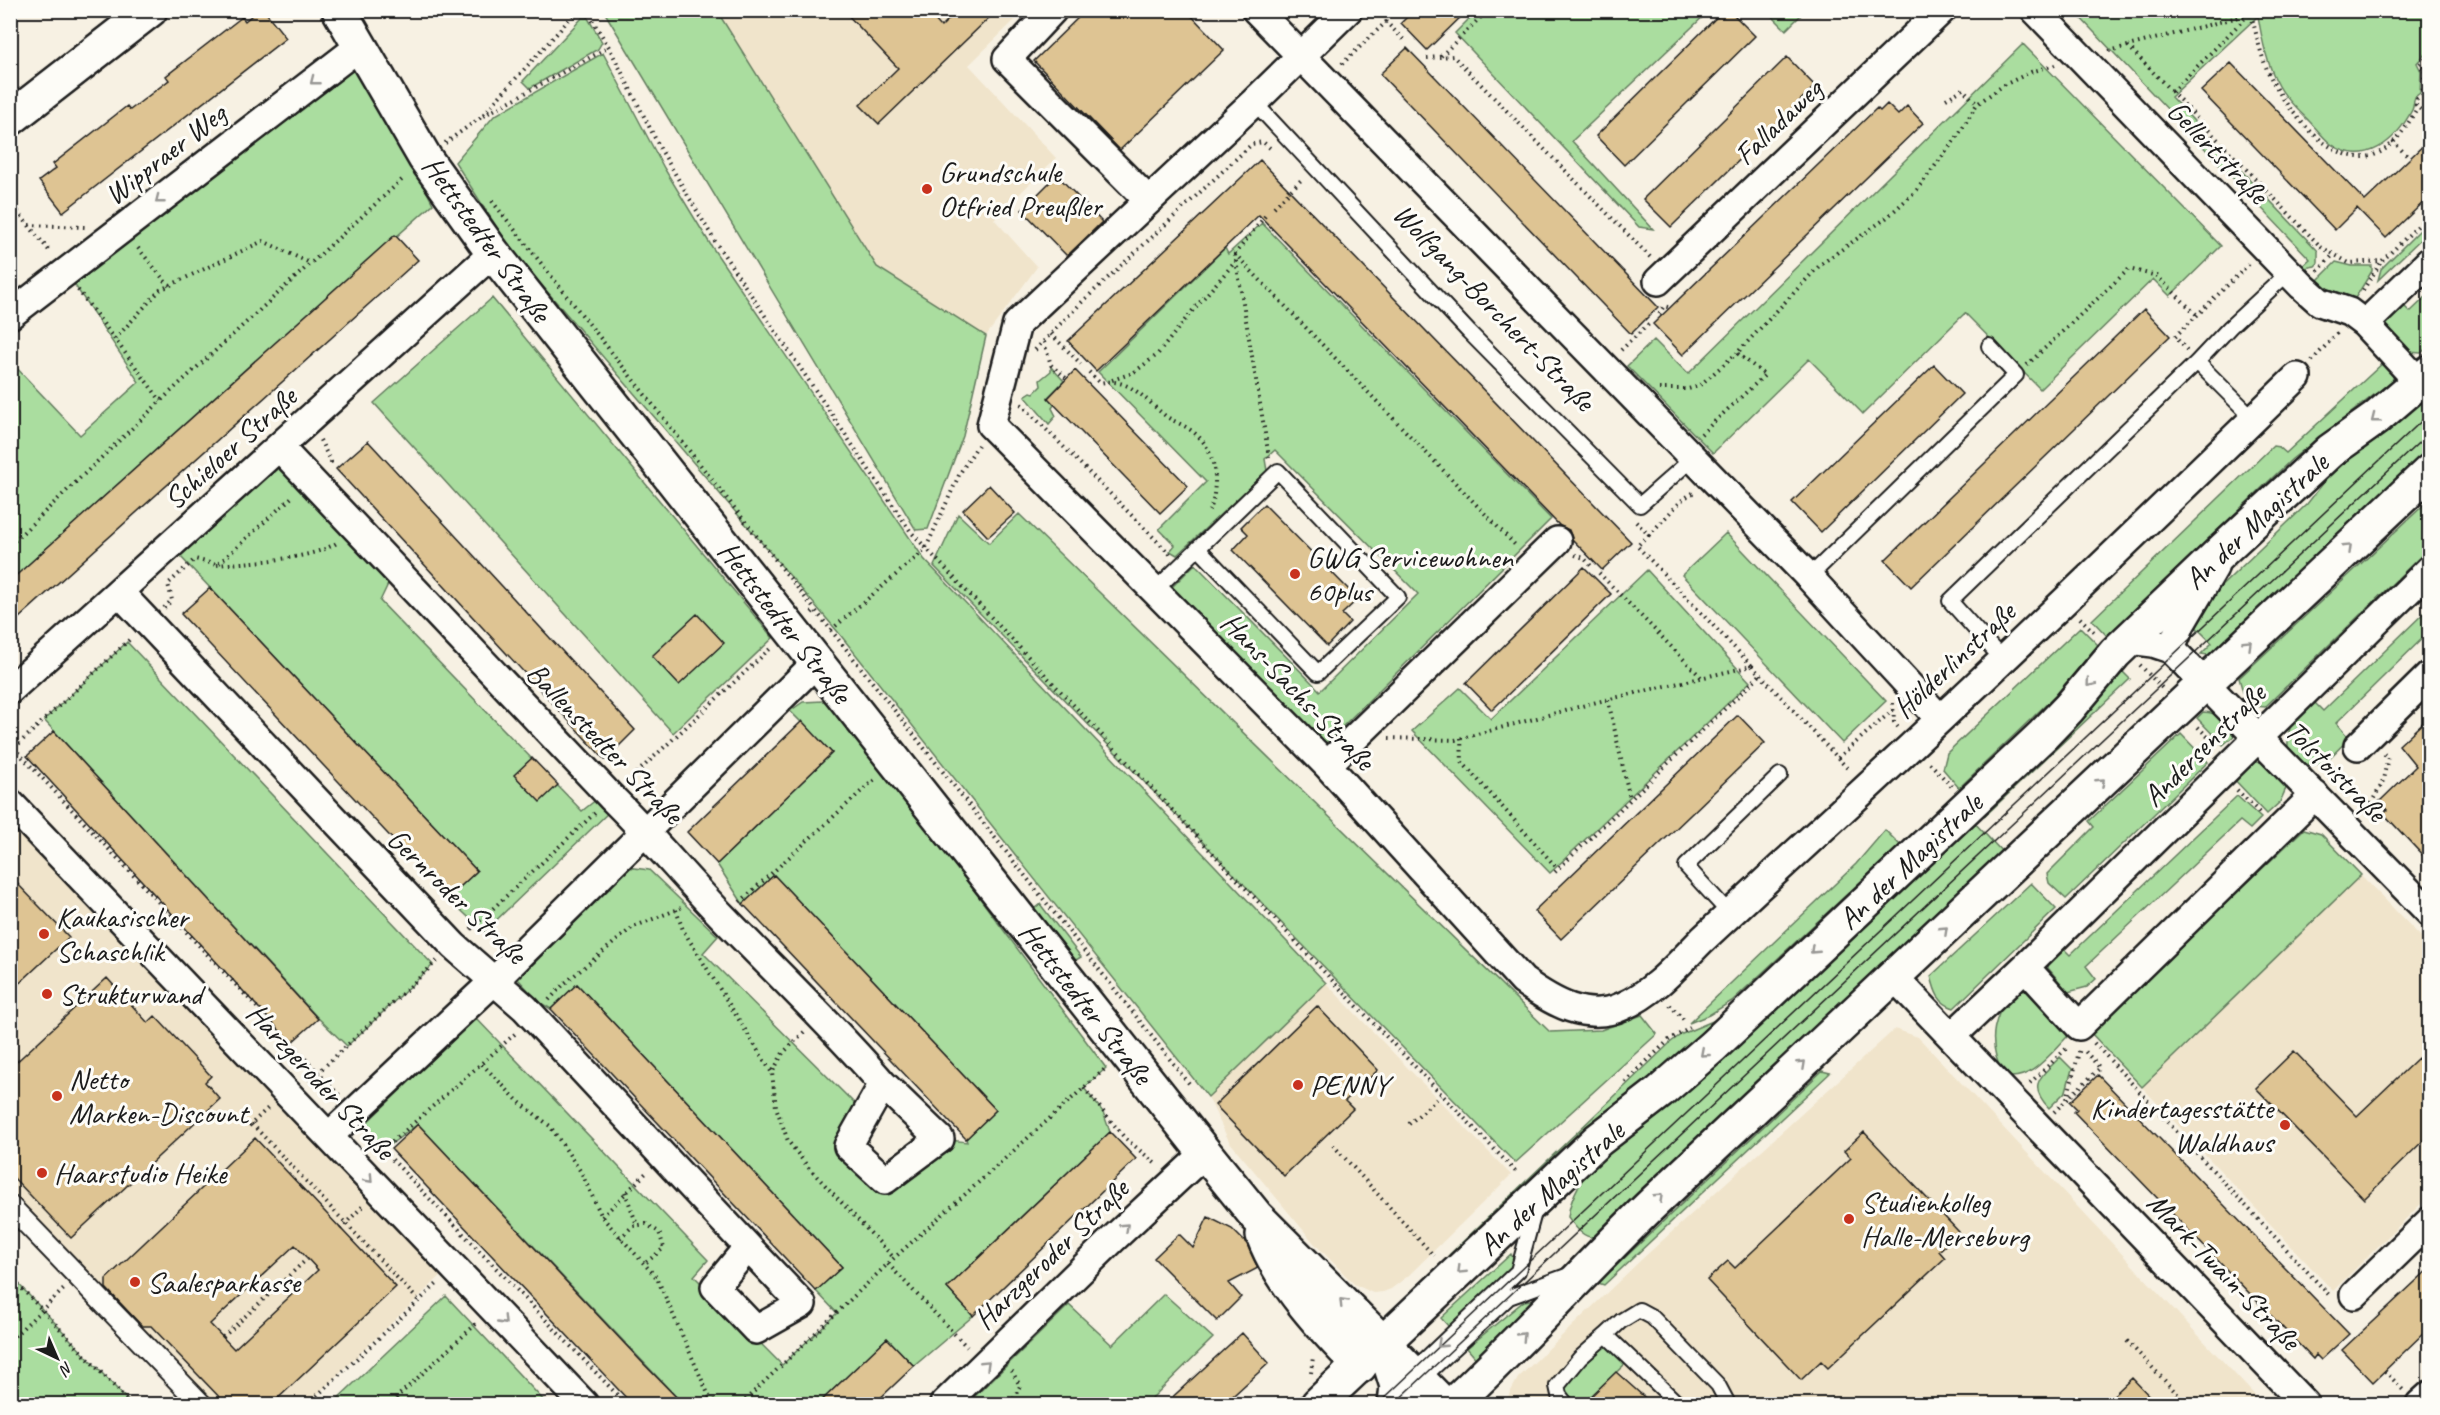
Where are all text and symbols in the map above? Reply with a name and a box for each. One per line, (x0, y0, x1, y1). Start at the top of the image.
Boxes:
street label: Falladaweg (1726, 69, 1832, 173)
one-way arrow (310, 74, 321, 85)
street label: Gellertstraße (2159, 92, 2278, 214)
street label: Wippraer Weg (97, 93, 235, 213)
street label: Hettstedter Straße (414, 149, 561, 331)
place label: Grundschule Otfried Preußler (939, 153, 1104, 225)
marker: Grundschule Otfried Preußler (920, 182, 934, 196)
one-way arrow (155, 193, 166, 204)
street label: Wolfgang-Borchert-Straße (1385, 195, 1605, 421)
street label: Schieloer Straße (156, 377, 306, 518)
one-way arrow (2371, 411, 2382, 422)
street label: An der Magistrale (2176, 443, 2338, 598)
street label: Hettstedter Straße (710, 533, 862, 713)
place label: GWG Servicewohnen 60plus (1307, 538, 1514, 610)
one-way arrow (2342, 544, 2352, 555)
marker: GWG Servicewohnen 60plus (1288, 567, 1302, 581)
street label: Hölderlinstraße (1885, 592, 2025, 726)
street label: Hans-Sachs-Straße (1213, 604, 1385, 780)
one-way arrow (2241, 640, 2251, 651)
street label: Ballenstedter Straße (518, 654, 693, 834)
street label: Andersenstraße (2134, 674, 2275, 815)
one-way arrow (2086, 676, 2097, 687)
street label: Tolstoistraße (2277, 712, 2397, 832)
one-way arrow (2094, 778, 2104, 789)
street label: An der Magistrale (1830, 783, 1992, 938)
street label: Gernroder Straße (379, 820, 536, 974)
place label: Kaukasischer Schaschlik (56, 898, 190, 970)
street label: Hettstedter Straße (1011, 914, 1163, 1094)
marker: Kaukasischer Schaschlik (37, 927, 51, 941)
one-way arrow (1937, 927, 1948, 938)
one-way arrow (1811, 943, 1821, 954)
place label: Strukturwand (59, 975, 206, 1013)
marker: Strukturwand (40, 987, 54, 1001)
street label: Harzgeroder Straße (238, 994, 405, 1169)
one-way arrow (1701, 1046, 1711, 1057)
place label: Netto Marken-Discount (69, 1060, 251, 1132)
one-way arrow (1794, 1060, 1805, 1071)
place label: PENNY (1310, 1066, 1394, 1104)
marker: PENNY (1291, 1078, 1305, 1092)
marker: Netto Marken-Discount (50, 1089, 64, 1103)
place label: Kindertagesstätte Waldhaus (2091, 1089, 2276, 1161)
street label: An der Magistrale (1470, 1111, 1634, 1264)
marker: Kindertagesstätte Waldhaus (2278, 1118, 2292, 1132)
place label: Haarstudio Heike (54, 1154, 229, 1192)
marker: Haarstudio Heike (35, 1166, 49, 1180)
street label: Harzgeroder Straße (965, 1169, 1138, 1338)
one-way arrow (362, 1172, 373, 1182)
place label: Studienkolleg Halle-Merseburg (1861, 1183, 2031, 1255)
street label: Mark-Twain-Straße (2139, 1184, 2311, 1360)
one-way arrow (1653, 1193, 1663, 1204)
marker: Studienkolleg Halle-Merseburg (1842, 1212, 1856, 1226)
one-way arrow (1118, 1223, 1129, 1234)
place label: Saalesparkasse (147, 1263, 302, 1301)
one-way arrow (1457, 1263, 1468, 1274)
marker: Saalesparkasse (128, 1275, 142, 1289)
one-way arrow (1339, 1299, 1350, 1309)
one-way arrow (496, 1314, 507, 1324)
north arrow (27, 1328, 87, 1388)
one-way arrow (1515, 1332, 1526, 1343)
one-way arrow (1438, 1337, 1448, 1348)
text: N (54, 1357, 77, 1381)
one-way arrow (978, 1360, 989, 1371)

